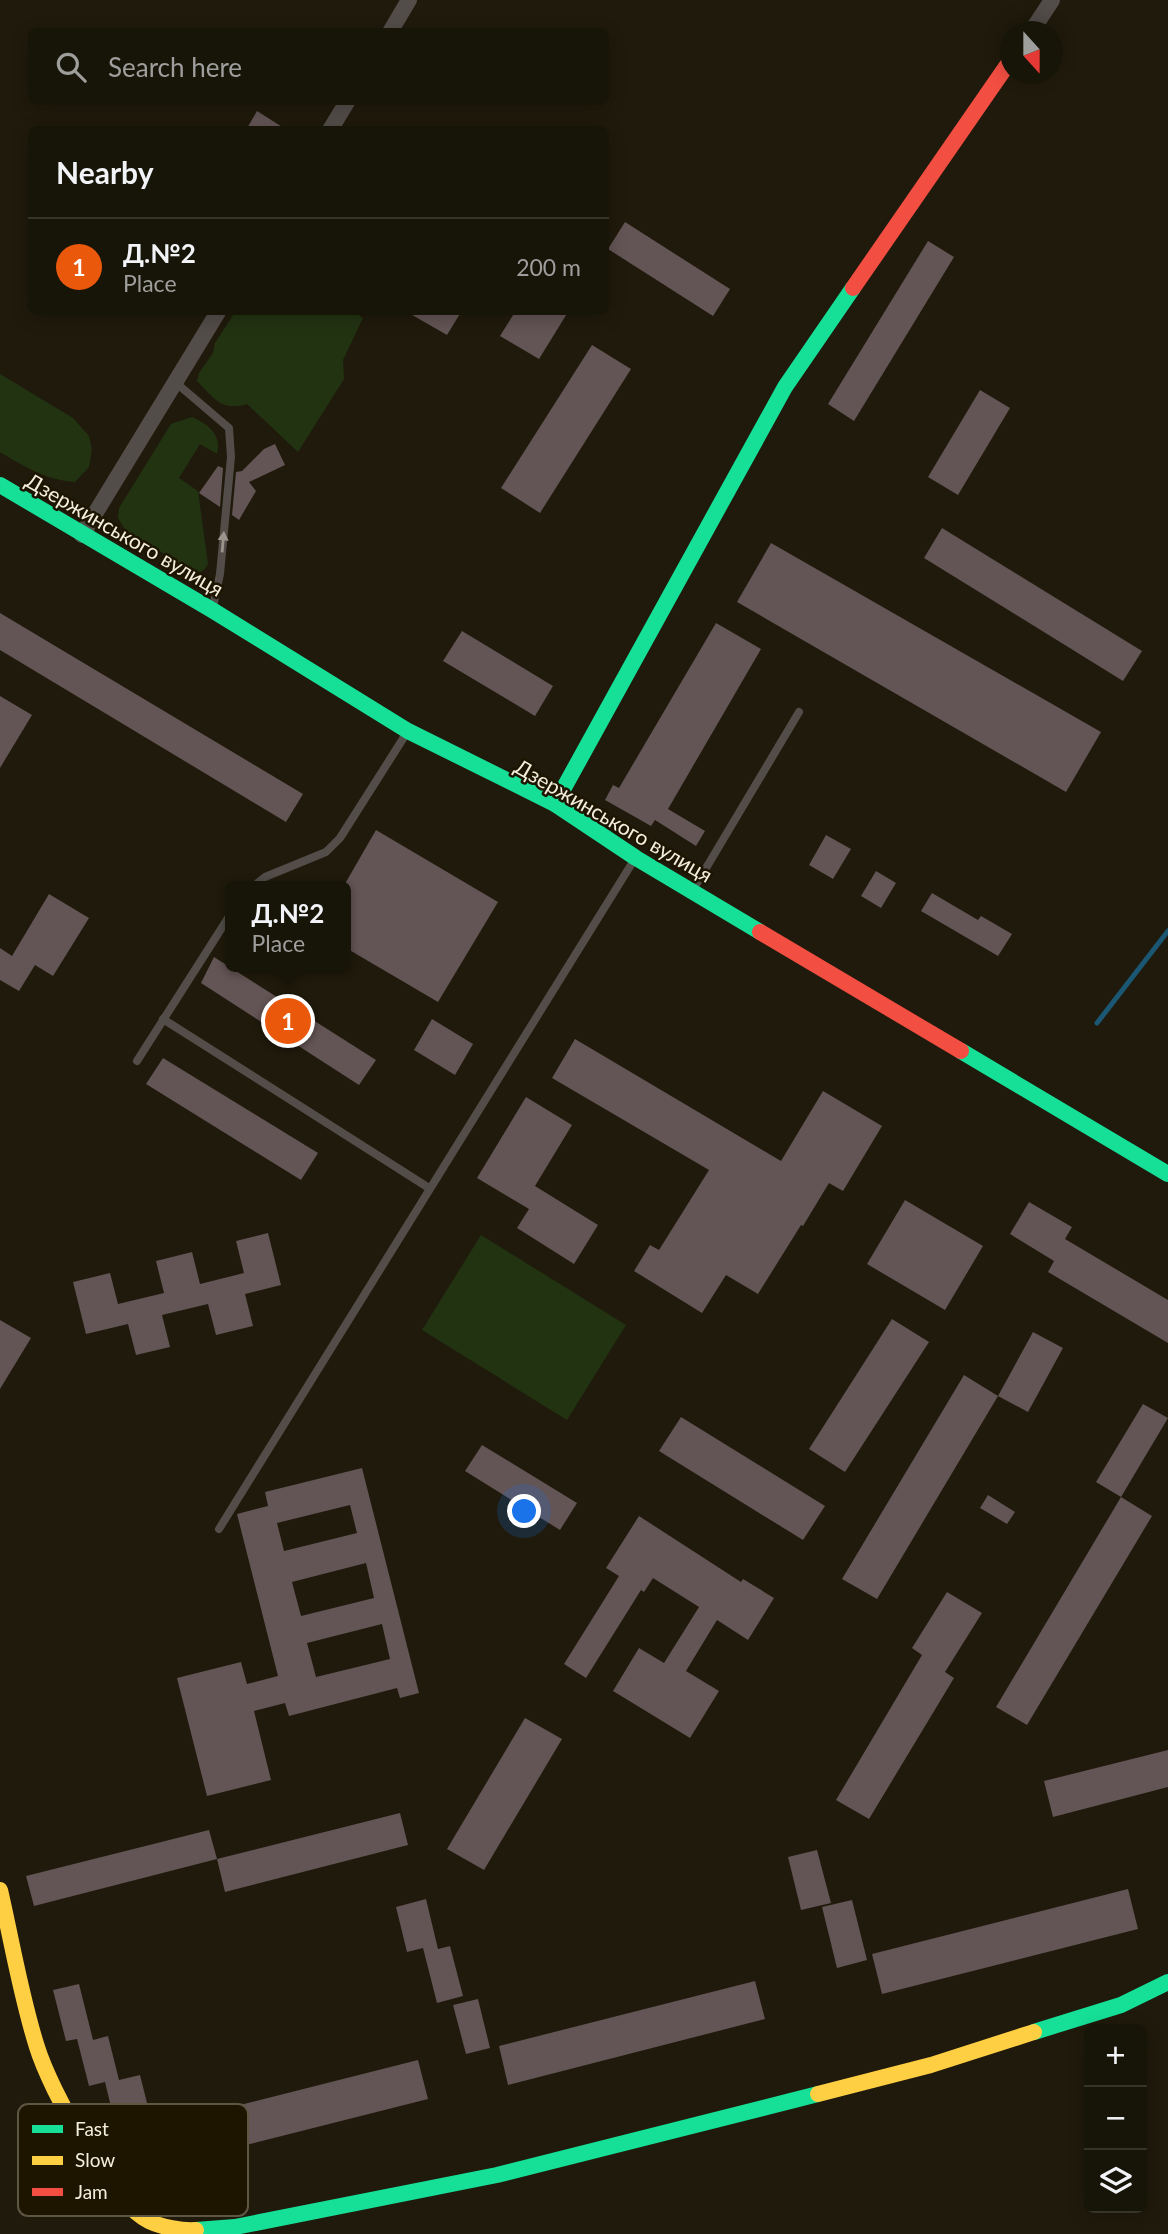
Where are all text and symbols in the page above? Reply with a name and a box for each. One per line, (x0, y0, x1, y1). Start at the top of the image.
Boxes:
north arrow (1000, 21, 1063, 84)
search box (28, 28, 609, 105)
icon: search (52, 48, 90, 86)
text: Search here (108, 51, 242, 83)
text: Nearby (56, 154, 154, 190)
text: Д.№2 (123, 237, 196, 269)
text: 1 (72, 253, 86, 281)
text: 200 m (516, 253, 581, 281)
text: Place (123, 269, 177, 297)
street label: Дзержинського вулиця (22, 467, 228, 601)
one-way arrow (218, 531, 229, 553)
street label: Дзержинського вулиця (511, 753, 717, 887)
popup (225, 881, 351, 972)
text: Д.№2 (252, 897, 324, 929)
text: Place (252, 929, 305, 957)
pin: 1 (265, 995, 311, 1047)
your location (507, 1494, 541, 1528)
map controls (1084, 2024, 1147, 2213)
button: + (1084, 2024, 1147, 2087)
button: − (1084, 2087, 1147, 2150)
legend (18, 2104, 248, 2216)
text: Fast (75, 2117, 109, 2140)
text: Slow (75, 2148, 115, 2171)
button: layers (1084, 2150, 1147, 2213)
text: Jam (75, 2180, 108, 2203)

